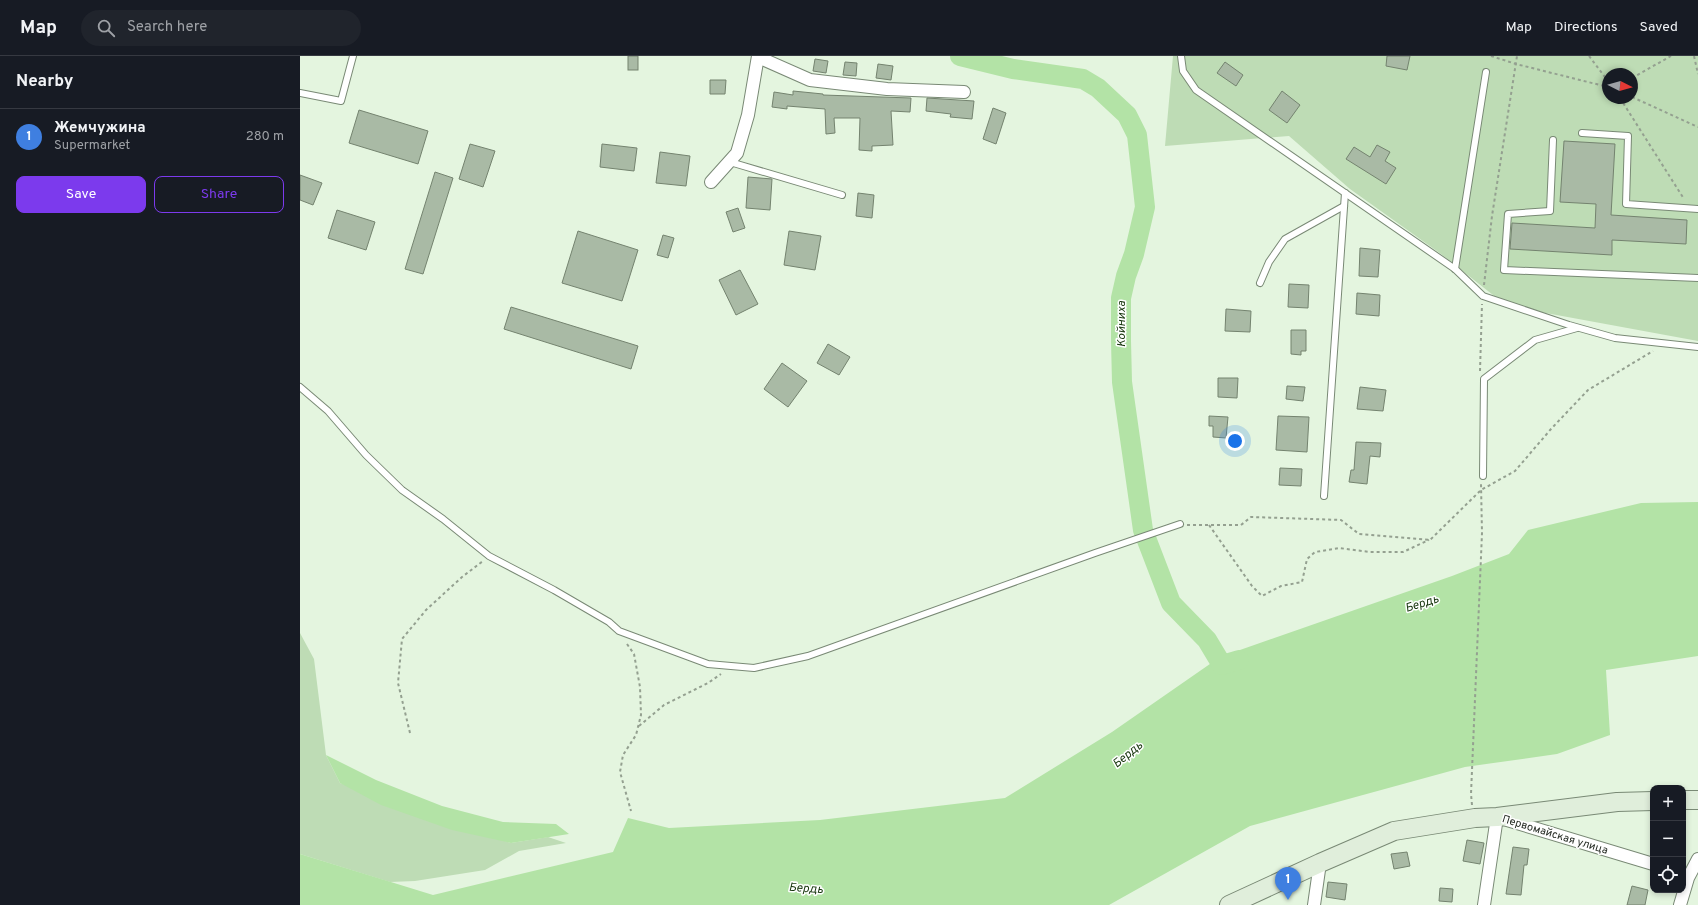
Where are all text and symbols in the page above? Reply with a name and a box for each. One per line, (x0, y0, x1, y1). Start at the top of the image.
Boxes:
search box (81, 10, 361, 46)
text: Map (20, 16, 57, 40)
icon: search (95, 17, 117, 39)
text: Search here (127, 18, 207, 37)
text: Map (1506, 19, 1532, 36)
text: Directions (1554, 19, 1618, 36)
text: Saved (1640, 19, 1678, 36)
north arrow (1602, 68, 1638, 104)
text: Nearby (16, 71, 73, 93)
text: Жемчужина (54, 119, 146, 138)
text: 1 (26, 129, 32, 145)
text: 280 m (246, 129, 284, 145)
text: Supermarket (54, 138, 130, 154)
button: Save (16, 176, 146, 213)
button: Share (154, 176, 284, 213)
water label: Койниха (1114, 300, 1130, 347)
your location (1225, 431, 1245, 451)
water label: Бердь (1403, 591, 1441, 617)
water label: Бердь (1110, 738, 1146, 772)
map controls (1650, 785, 1686, 893)
button: + (1650, 785, 1686, 821)
street label: Первомайская улица (1500, 812, 1610, 858)
button: − (1650, 821, 1686, 857)
button: locate (1650, 857, 1686, 893)
pin: 1 (1275, 867, 1301, 900)
water label: Бердь (788, 880, 824, 898)

